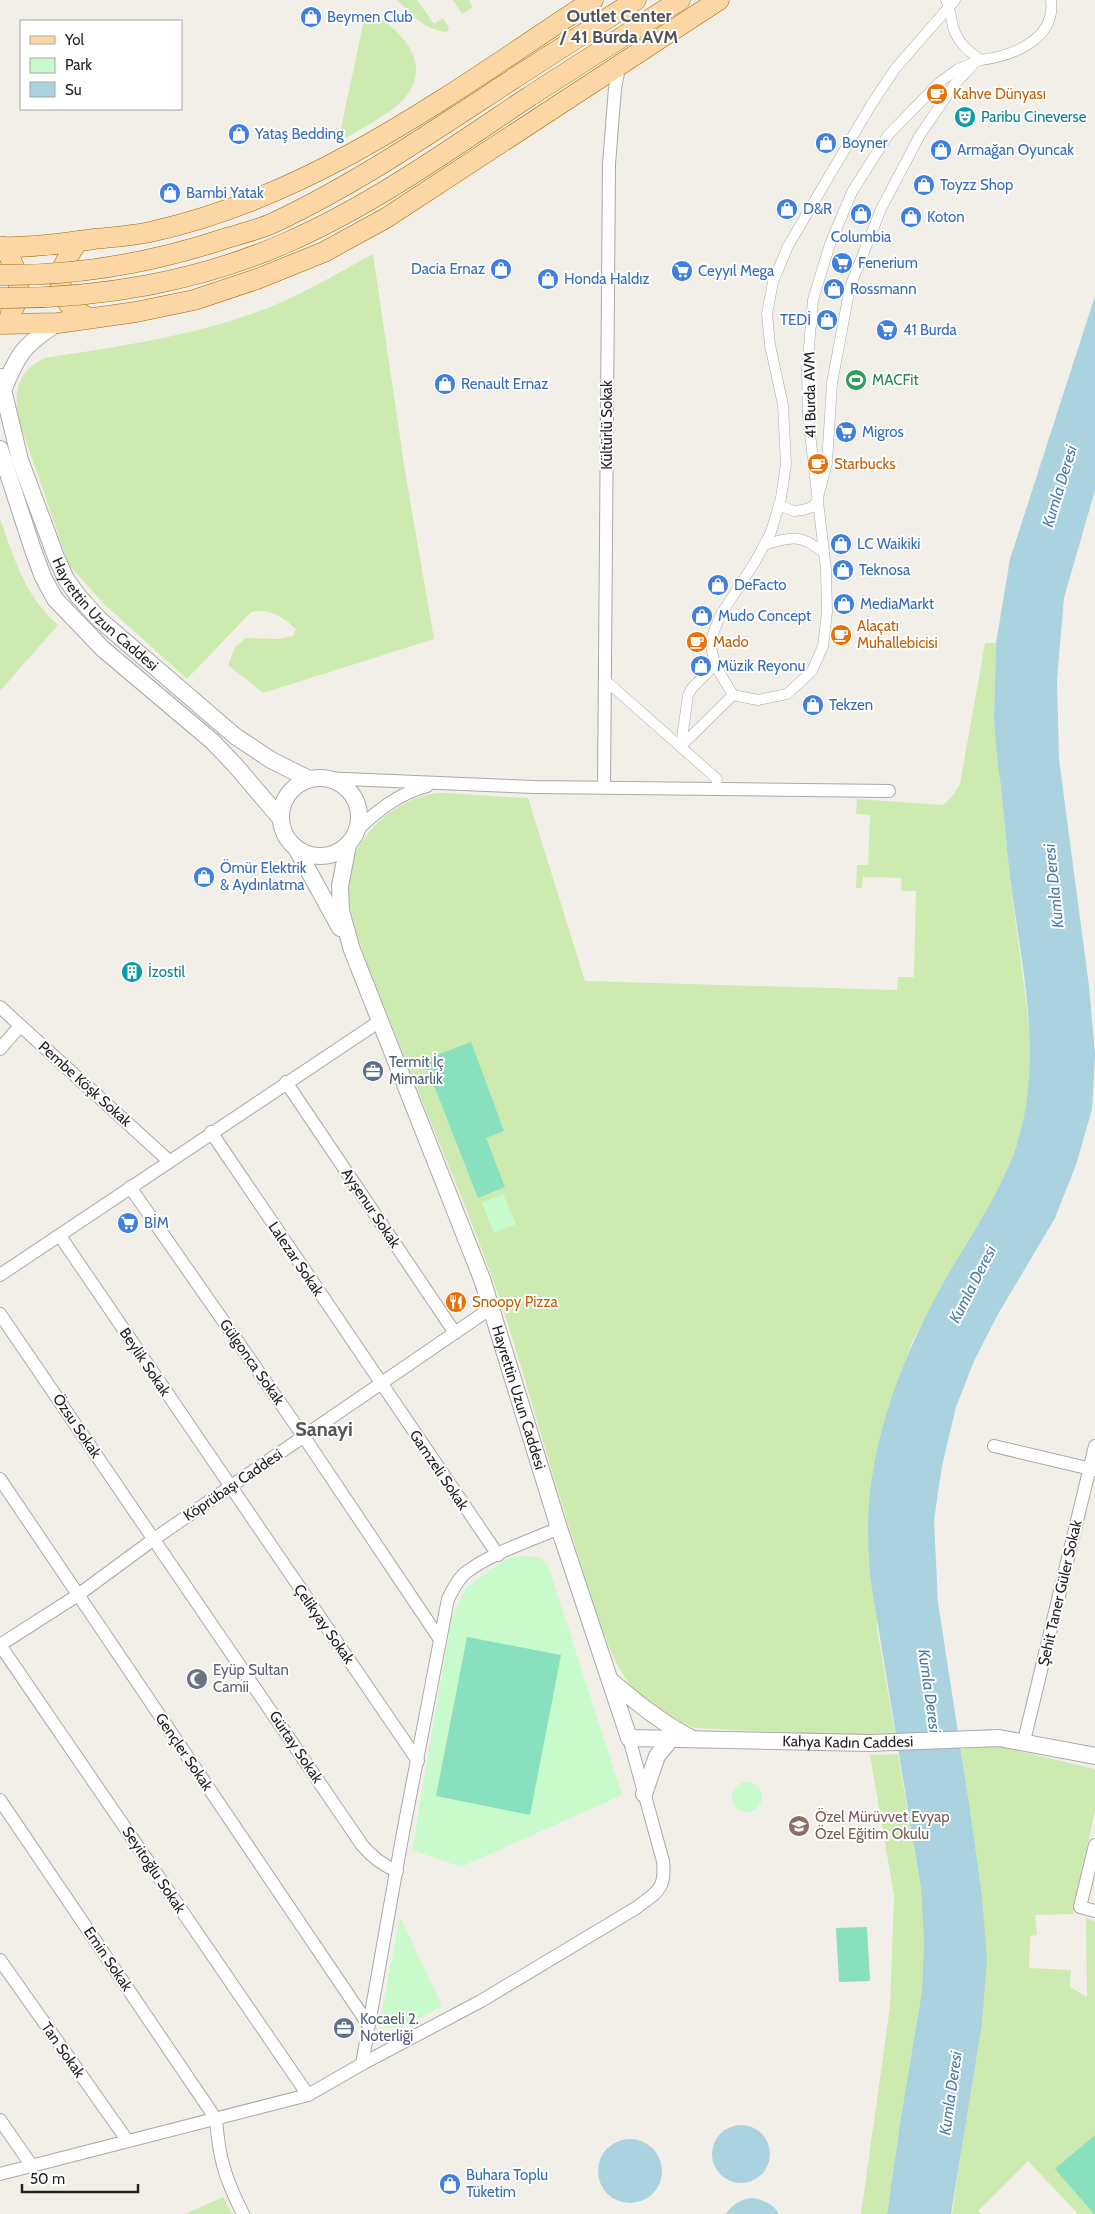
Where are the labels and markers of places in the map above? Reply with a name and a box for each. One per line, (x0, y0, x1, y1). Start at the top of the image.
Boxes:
shop icon: Beymen Club (299, 5, 323, 29)
place label: Beymen Club (327, 8, 413, 26)
cafe icon: Kahve Dünyası (925, 82, 949, 106)
place label: Kahve Dünyası (953, 85, 1046, 103)
theatre icon: Paribu Cineverse (953, 105, 977, 129)
place label: Paribu Cineverse (981, 108, 1087, 126)
shop icon: Yataş Bedding (227, 122, 251, 146)
place label: Yataş Bedding (254, 125, 344, 143)
shop icon: Boyner (814, 131, 838, 155)
place label: Boyner (842, 134, 888, 152)
shop icon: Armağan Oyuncak (929, 138, 953, 162)
place label: Armağan Oyuncak (957, 141, 1074, 159)
shop icon: Toyzz Shop (912, 173, 936, 197)
place label: Toyzz Shop (940, 176, 1013, 194)
shop icon: Bambi Yatak (158, 181, 182, 205)
place label: Bambi Yatak (186, 184, 264, 202)
shop icon: D&R (775, 197, 799, 221)
place label: D&R (803, 200, 832, 218)
shop icon: Columbia (849, 202, 873, 226)
shop icon: Koton (899, 205, 923, 229)
place label: Koton (927, 208, 965, 226)
place label: Columbia (831, 228, 892, 246)
supermarket icon: Fenerium (830, 251, 854, 275)
place label: Fenerium (858, 254, 918, 272)
shop icon: Dacia Ernaz (489, 257, 513, 281)
supermarket icon: Ceyyıl Mega (670, 259, 694, 283)
place label: Dacia Ernaz (411, 260, 485, 278)
place label: Ceyyıl Mega (698, 262, 775, 280)
shop icon: Honda Haldız (536, 267, 560, 291)
place label: Honda Haldız (564, 270, 650, 288)
shop icon: Rossmann (822, 277, 846, 301)
place label: Rossmann (850, 280, 917, 298)
shop icon: TEDİ (815, 308, 839, 332)
place label: TEDİ (780, 310, 811, 329)
supermarket icon: 41 Burda (875, 318, 899, 342)
place label: 41 Burda (903, 321, 958, 339)
sports icon: MACFit (844, 368, 868, 392)
place label: MACFit (872, 371, 918, 389)
shop icon: Renault Ernaz (433, 372, 457, 396)
place label: Renault Ernaz (461, 375, 548, 393)
supermarket icon: Migros (834, 420, 858, 444)
place label: Migros (862, 423, 904, 441)
cafe icon: Starbucks (806, 452, 830, 476)
place label: Starbucks (834, 455, 895, 473)
shop icon: LC Waikiki (829, 532, 853, 556)
place label: LC Waikiki (857, 535, 921, 553)
shop icon: Teknosa (831, 558, 855, 582)
place label: Teknosa (859, 561, 911, 579)
shop icon: DeFacto (706, 573, 730, 597)
place label: DeFacto (734, 576, 787, 594)
shop icon: MediaMarkt (832, 592, 856, 616)
place label: MediaMarkt (860, 595, 934, 613)
shop icon: Mudo Concept (690, 604, 714, 628)
place label: Mudo Concept (718, 607, 811, 625)
place label: Alaçatı Muhallebicisi (857, 617, 938, 652)
cafe icon: Alaçatı Muhallebicisi (829, 623, 853, 647)
cafe icon: Mado (685, 630, 709, 654)
place label: Mado (713, 633, 749, 651)
shop icon: Müzik Reyonu (689, 654, 713, 678)
place label: Müzik Reyonu (717, 657, 805, 675)
shop icon: Tekzen (801, 693, 825, 717)
place label: Tekzen (829, 696, 873, 714)
place label: Ömür Elektrik & Aydınlatma (220, 859, 307, 894)
shop icon: Ömür Elektrik & Aydınlatma (192, 865, 216, 889)
building icon: İzostil (120, 960, 144, 984)
place label: İzostil (148, 962, 185, 981)
place label: Termit İç Mimarlık (389, 1052, 444, 1088)
office icon: Termit İç Mimarlık (361, 1059, 385, 1083)
supermarket icon: BİM (116, 1211, 140, 1235)
place label: BİM (144, 1213, 169, 1232)
restaurant icon: Snoopy Pizza (444, 1290, 468, 1314)
place label: Snoopy Pizza (472, 1293, 558, 1311)
place label: Eyüp Sultan Camii (213, 1661, 289, 1696)
mosque icon: Eyüp Sultan Camii (185, 1667, 209, 1691)
place label: Özel Mürüvvet Evyap Özel Eğitim Okulu (815, 1808, 950, 1843)
school or university icon: Özel Mürüvvet Evyap Özel Eğitim Okulu (787, 1814, 811, 1838)
place label: Kocaeli 2. Noterliği (360, 2010, 419, 2045)
office icon: Kocaeli 2. Noterliği (332, 2016, 356, 2040)
place label: Buhara Toplu Tüketim (466, 2166, 548, 2201)
shop icon: Buhara Toplu Tüketim (438, 2172, 462, 2196)

